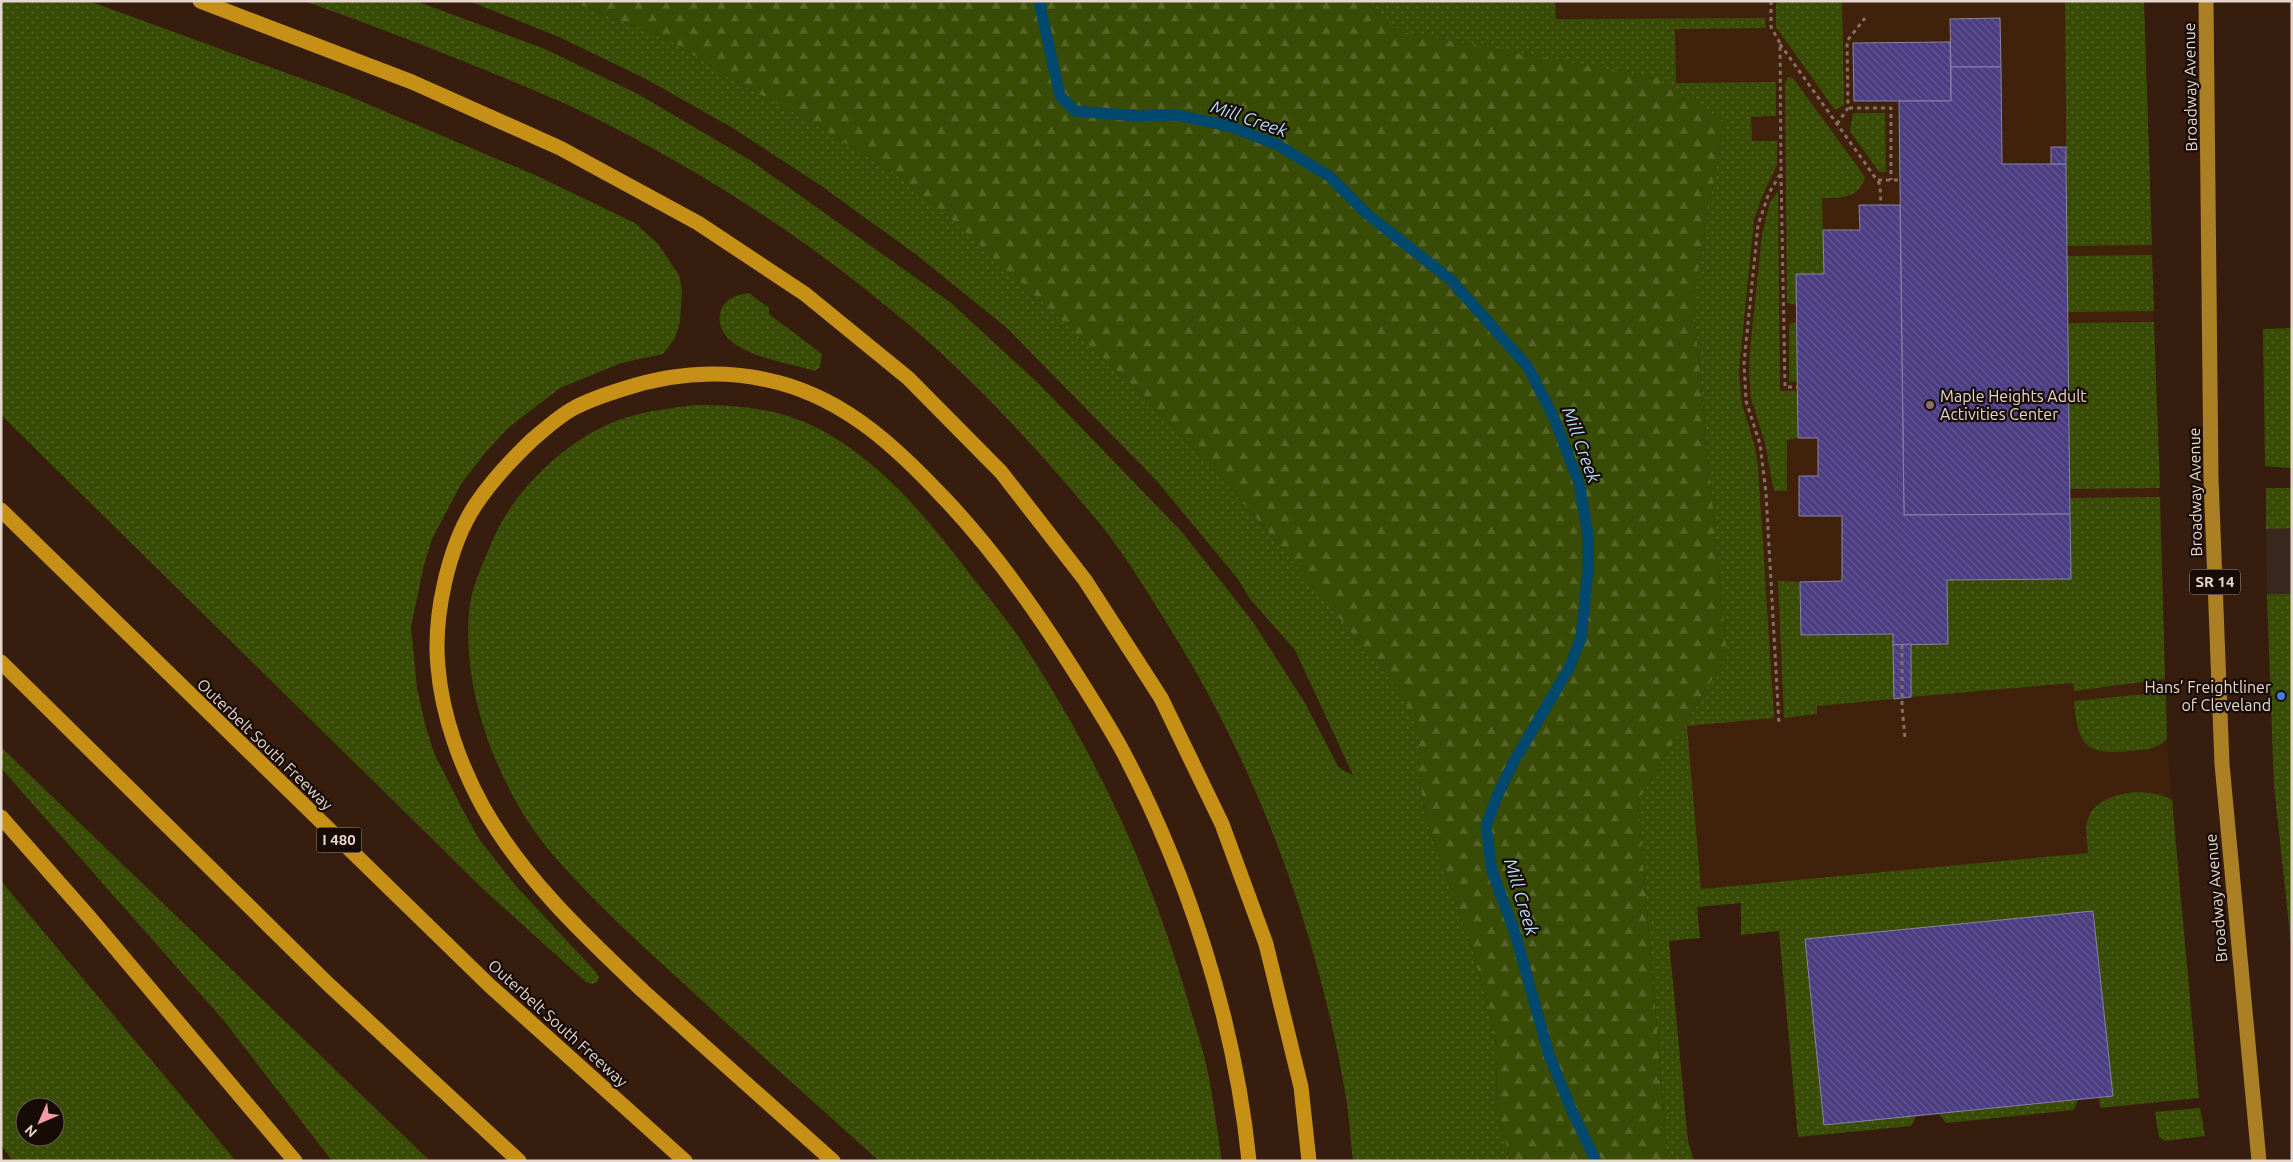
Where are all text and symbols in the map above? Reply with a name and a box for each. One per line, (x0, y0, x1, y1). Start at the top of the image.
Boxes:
street label: Broadway Avenue (2180, 22, 2200, 152)
water label: Mill Creek (1208, 96, 1291, 141)
place label: Maple Heights Adult Activities Center (1940, 387, 2087, 423)
marker: Maple Heights Adult Activities Center (1924, 399, 1936, 411)
water label: Mill Creek (1559, 404, 1605, 486)
street label: Broadway Avenue (2185, 427, 2205, 557)
road number: SR 14 (2190, 570, 2240, 594)
street label: Outerbelt South Freeway (194, 675, 337, 814)
place label: Hans’ Freightliner of Cleveland (2145, 678, 2271, 714)
marker: Hans’ Freightliner of Cleveland (2275, 690, 2287, 702)
road number: I 480 (316, 828, 362, 852)
street label: Broadway Avenue (2201, 833, 2231, 963)
water label: Mill Creek (1501, 856, 1543, 938)
street label: Outerbelt South Freeway (485, 956, 632, 1090)
north arrow (15, 1097, 65, 1147)
text: N (21, 1122, 40, 1141)

